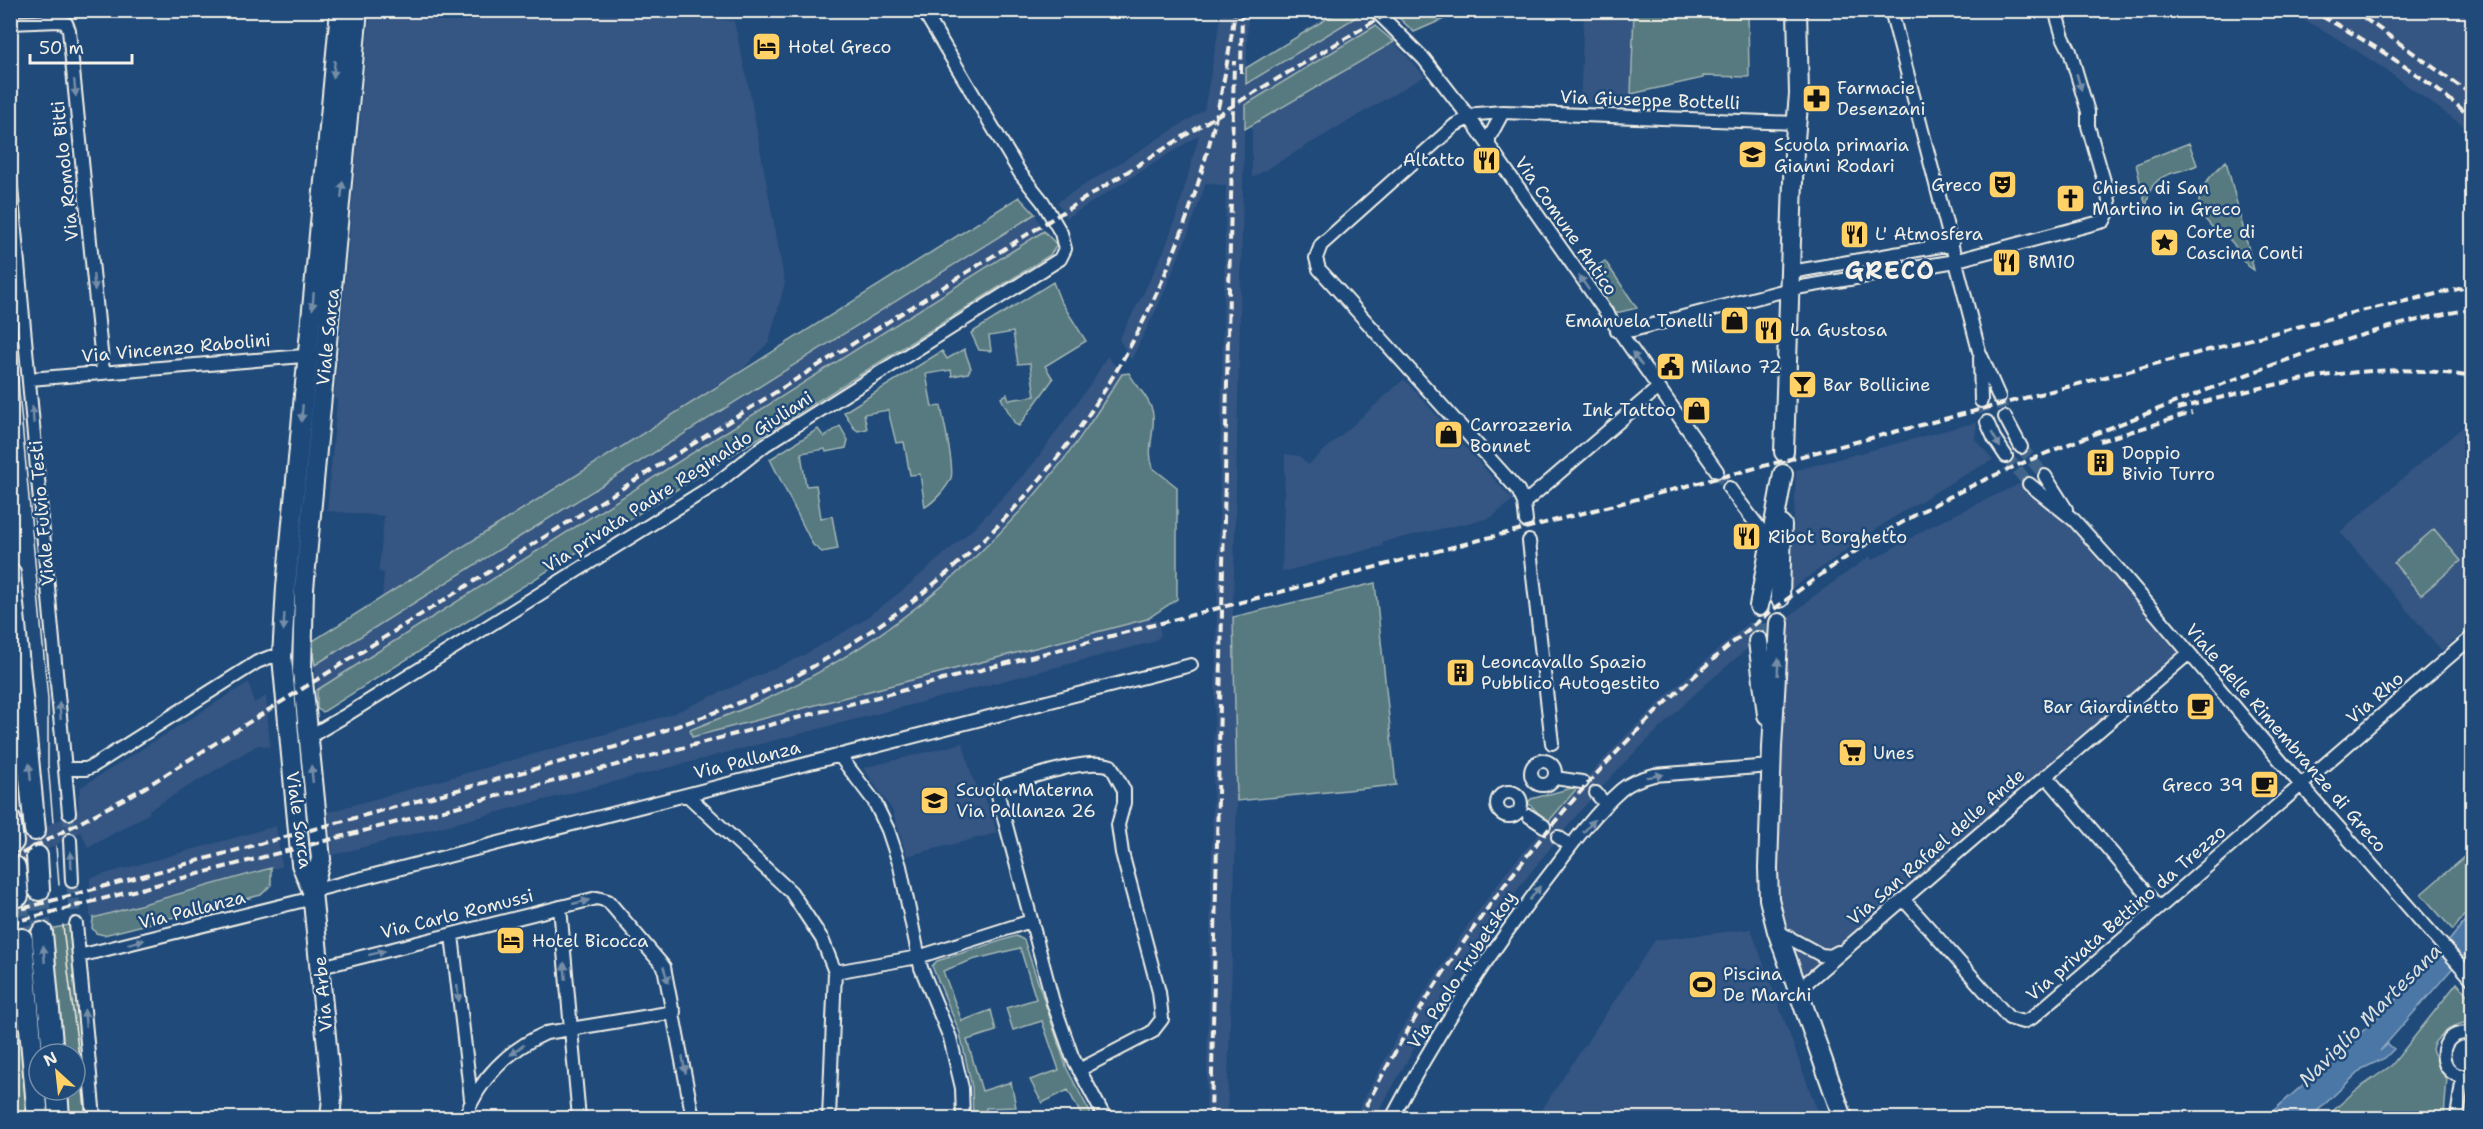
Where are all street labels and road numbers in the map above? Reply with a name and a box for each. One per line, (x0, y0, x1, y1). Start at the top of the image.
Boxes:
street label: Via Giuseppe Bottelli (1559, 85, 1741, 115)
street label: Via Romolo Bitti (46, 100, 84, 242)
street label: Via Comune Antico (1509, 152, 1623, 300)
street label: Viale Sarca (311, 287, 345, 387)
street label: Via Vincenzo Rabolini (80, 328, 272, 368)
street label: Via privata Padre Reginaldo Giuliani (539, 386, 817, 578)
street label: Viale Fulvio Testi (24, 439, 60, 587)
street label: Viale delle Rimembranze di Greco (2180, 619, 2392, 857)
street label: Via Rho (2341, 666, 2409, 730)
street label: Via Pallanza (691, 735, 803, 785)
street label: Via San Rafael delle Ande (1842, 763, 2030, 931)
street label: Viale Sarca (280, 770, 318, 870)
street label: Via privata Bettino da Trezzo (2021, 820, 2231, 1006)
street label: Via Carlo Romussi (378, 883, 536, 945)
street label: Via Pallanza (136, 885, 248, 935)
street label: Via Paolo Trubetskoy (1402, 887, 1522, 1053)
street label: Via Arbe (308, 955, 338, 1033)

